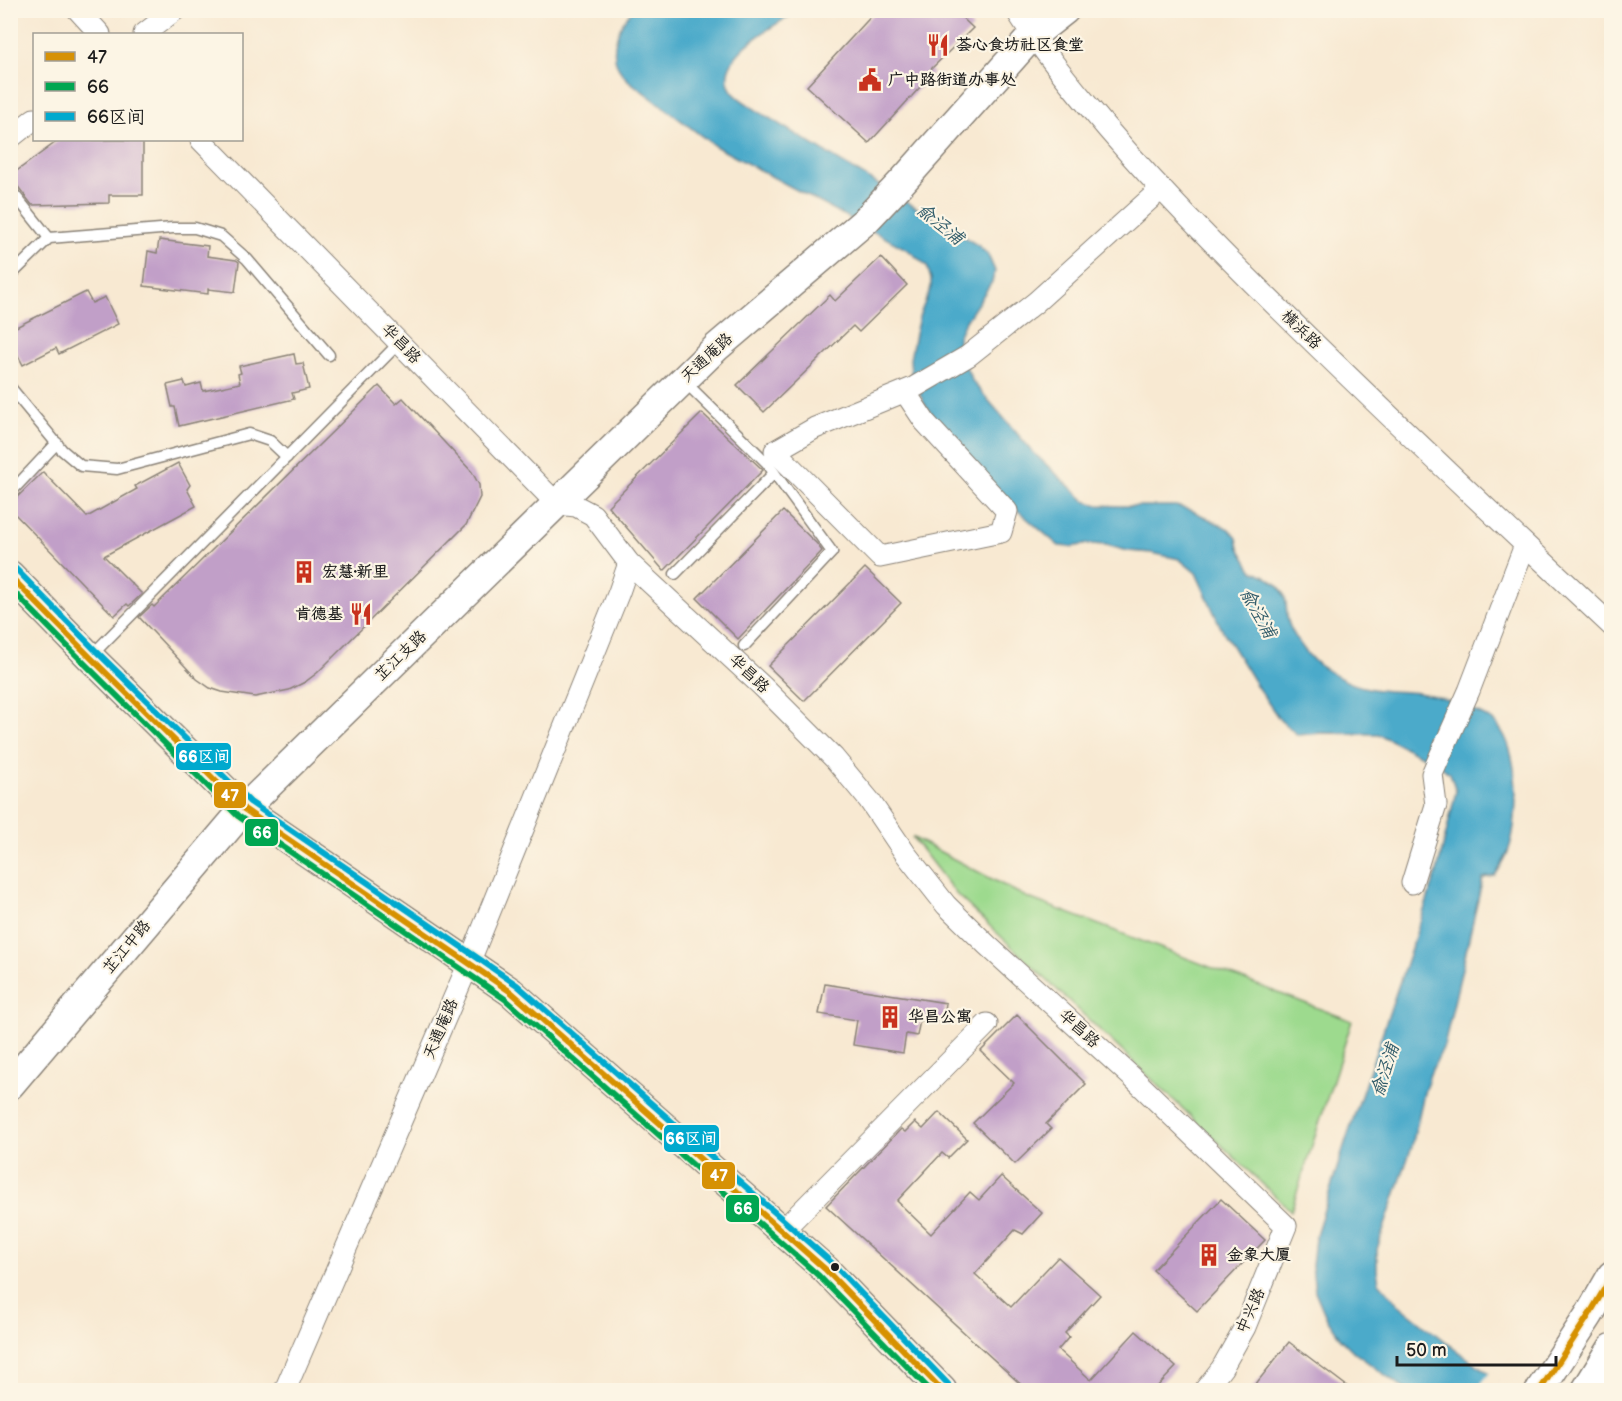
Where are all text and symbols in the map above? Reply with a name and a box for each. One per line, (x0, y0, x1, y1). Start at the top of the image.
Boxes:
restaurant icon: 荟心食坊社区食堂 (925, 32, 951, 58)
legend (33, 33, 243, 141)
place label: 荟心食坊社区食堂 (956, 36, 1084, 55)
text: 47 (87, 47, 107, 68)
public building icon: 广中路街道办事处 (857, 67, 883, 93)
place label: 广中路街道办事处 (888, 71, 1017, 90)
text: 66 (87, 77, 109, 98)
text: 66区间 (87, 107, 145, 128)
water label: 俞泾浦 (912, 199, 969, 250)
street label: 横浜路 (1277, 306, 1325, 354)
street label: 华昌路 (377, 320, 425, 368)
street label: 天通庵路 (677, 329, 737, 387)
building icon: 宏慧·新里 (291, 559, 317, 585)
place label: 宏慧·新里 (322, 563, 389, 582)
water label: 俞泾浦 (1236, 584, 1281, 643)
restaurant icon: 肯德基 (348, 601, 374, 627)
place label: 肯德基 (295, 605, 343, 624)
street label: 芷江支路 (371, 627, 431, 685)
street label: 华昌路 (725, 650, 773, 698)
line badge: 66区间 (175, 742, 232, 771)
text: 66区间 (178, 748, 230, 767)
line badge: 47 (213, 781, 247, 809)
text: 47 (221, 787, 239, 806)
line badge: 66 (244, 818, 279, 847)
text: 66 (252, 824, 272, 843)
street label: 芷江中路 (99, 916, 155, 978)
street label: 天通庵路 (420, 996, 462, 1062)
building icon: 华昌公寓 (877, 1004, 903, 1030)
street label: 华昌路 (1055, 1006, 1103, 1052)
place label: 华昌公寓 (908, 1008, 972, 1027)
water label: 俞泾浦 (1367, 1039, 1404, 1099)
line badge: 66区间 (663, 1124, 720, 1153)
text: 66区间 (665, 1130, 717, 1149)
line badge: 47 (701, 1161, 736, 1190)
text: 47 (710, 1167, 728, 1186)
line badge: 66 (725, 1194, 760, 1223)
text: 66 (733, 1200, 753, 1219)
building icon: 金象大厦 (1196, 1242, 1222, 1268)
place label: 金象大厦 (1227, 1246, 1291, 1265)
unlabelled marker (829, 1261, 841, 1273)
street label: 中兴路 (1233, 1285, 1269, 1337)
scale bar (1397, 1329, 1556, 1367)
text: 50 m (1406, 1340, 1447, 1361)

